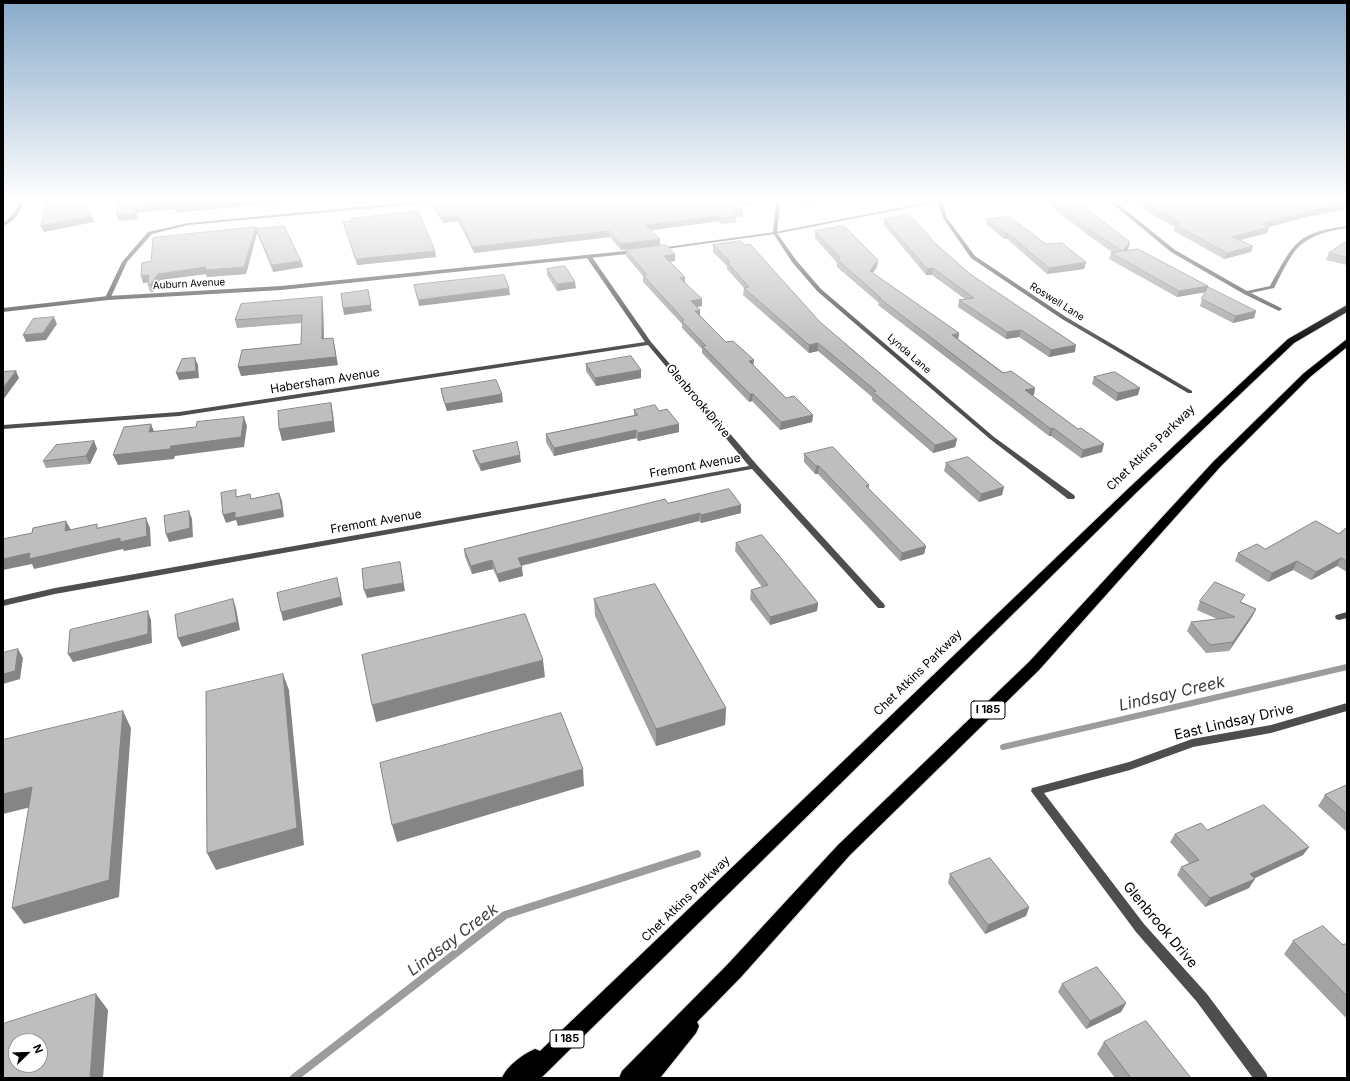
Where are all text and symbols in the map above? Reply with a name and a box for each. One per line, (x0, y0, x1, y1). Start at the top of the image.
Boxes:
street label: Auburn Avenue (152, 276, 226, 292)
street label: Roswell Lane (1028, 280, 1086, 324)
street label: Lynda Lane (885, 332, 933, 376)
street label: Glenbrook Drive (663, 361, 733, 441)
street label: Habersham Avenue (269, 365, 381, 397)
street label: Chet Atkins Parkway (1104, 402, 1198, 494)
street label: Fremont Avenue (648, 451, 742, 481)
street label: Fremont Avenue (329, 507, 423, 537)
street label: Chet Atkins Parkway (871, 627, 965, 719)
water label: Lindsay Creek (1117, 672, 1227, 716)
street label: East Lindsay Drive (1173, 700, 1295, 744)
road number: I 185 (971, 701, 1005, 719)
street label: Chet Atkins Parkway (639, 853, 733, 945)
street label: Glenbrook Drive (1119, 879, 1201, 971)
water label: Lindsay Creek (404, 900, 502, 980)
road number: I 185 (550, 1030, 584, 1048)
north arrow (8, 1033, 48, 1073)
text: N (30, 1042, 46, 1055)

